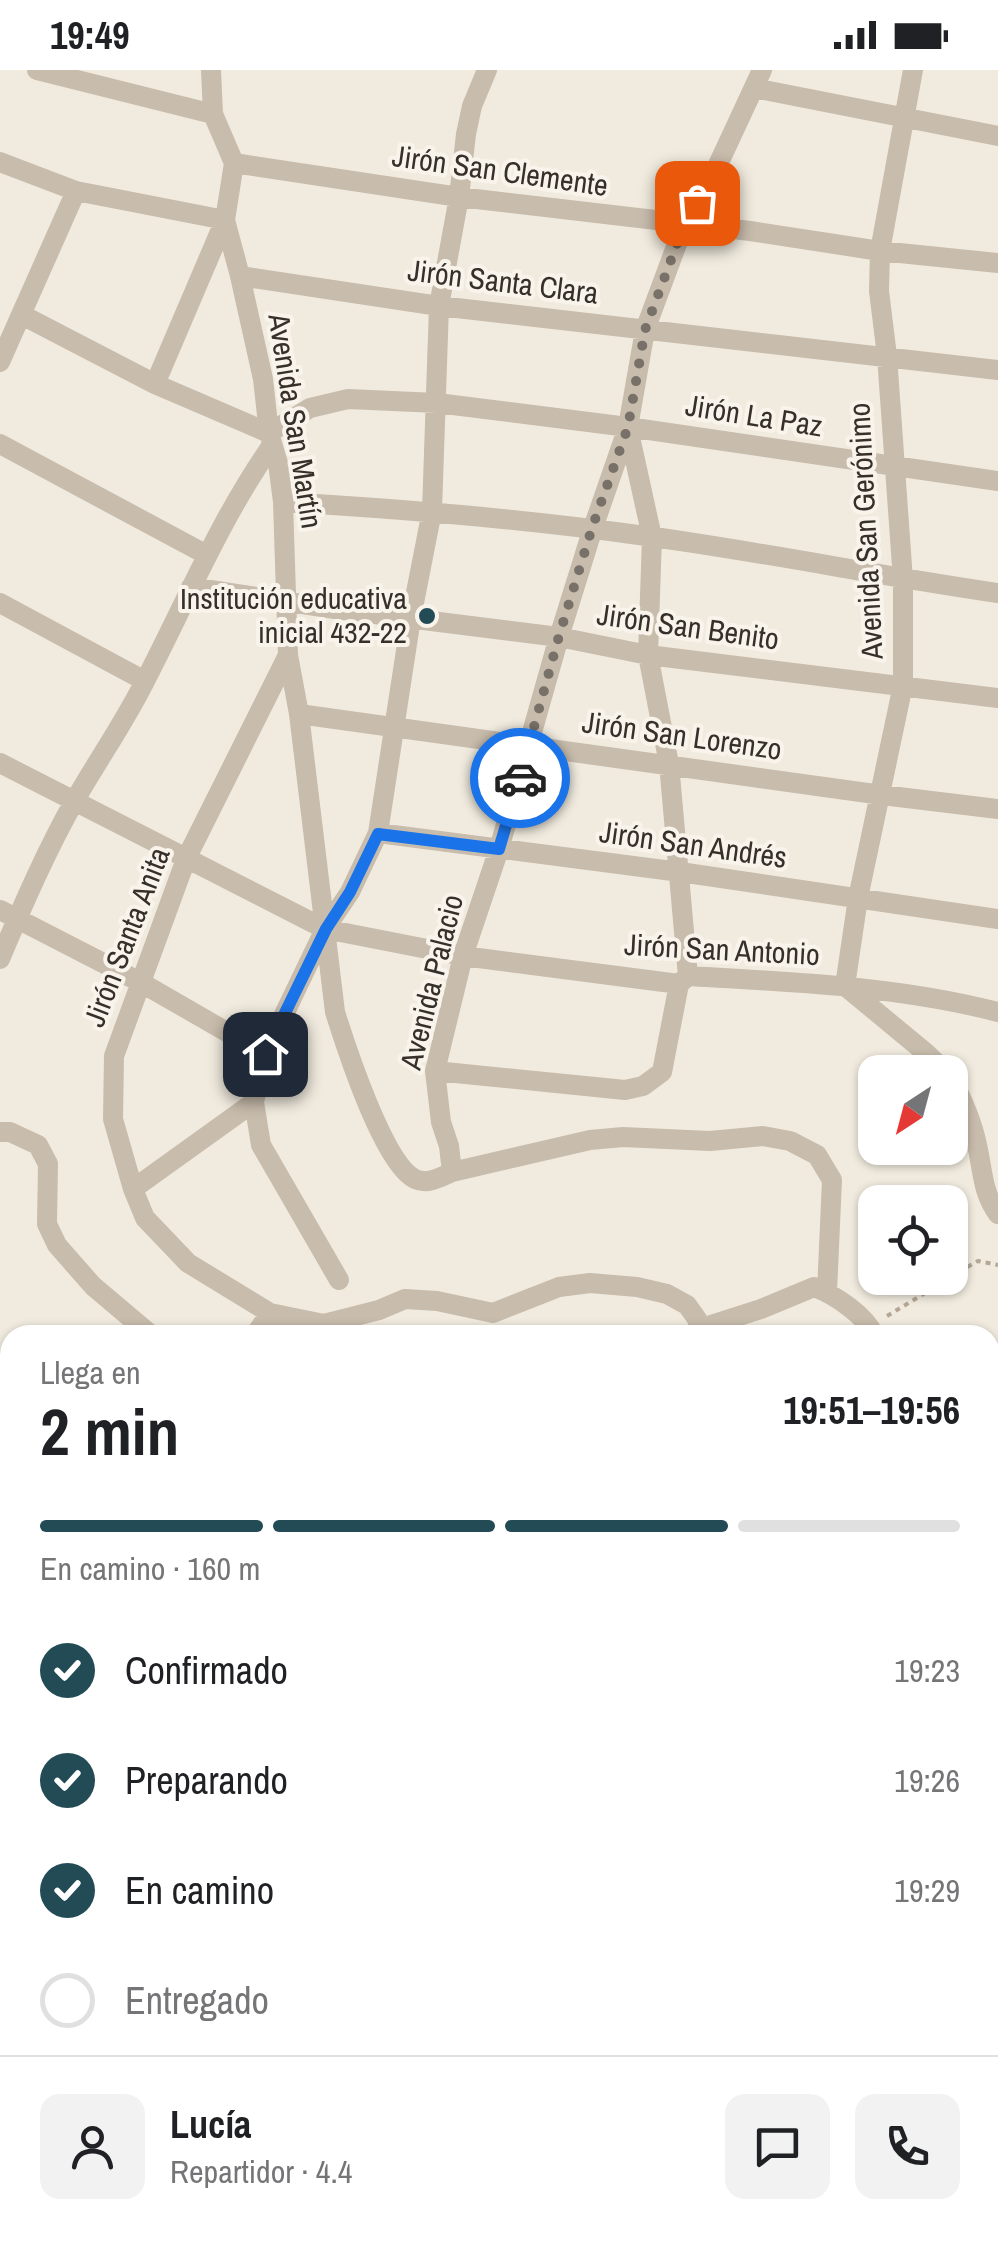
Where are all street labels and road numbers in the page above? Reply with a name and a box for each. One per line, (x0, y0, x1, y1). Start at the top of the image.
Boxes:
street label: Jirón San Clemente (390, 135, 611, 205)
street label: Jirón Santa Clara (406, 249, 601, 313)
street label: Avenida San Martín (259, 310, 333, 531)
street label: Jirón La Paz (683, 384, 825, 446)
street label: Avenida San Gerónimo (838, 402, 892, 661)
street label: Jirón San Benito (595, 593, 782, 659)
street label: Jirón San Lorenzo (580, 701, 784, 769)
street label: Jirón San Andrés (597, 811, 789, 877)
street label: Jirón Santa Anita (74, 841, 179, 1032)
street label: Avenida Palacio (390, 890, 472, 1074)
street label: Jirón San Antonio (623, 924, 821, 974)

